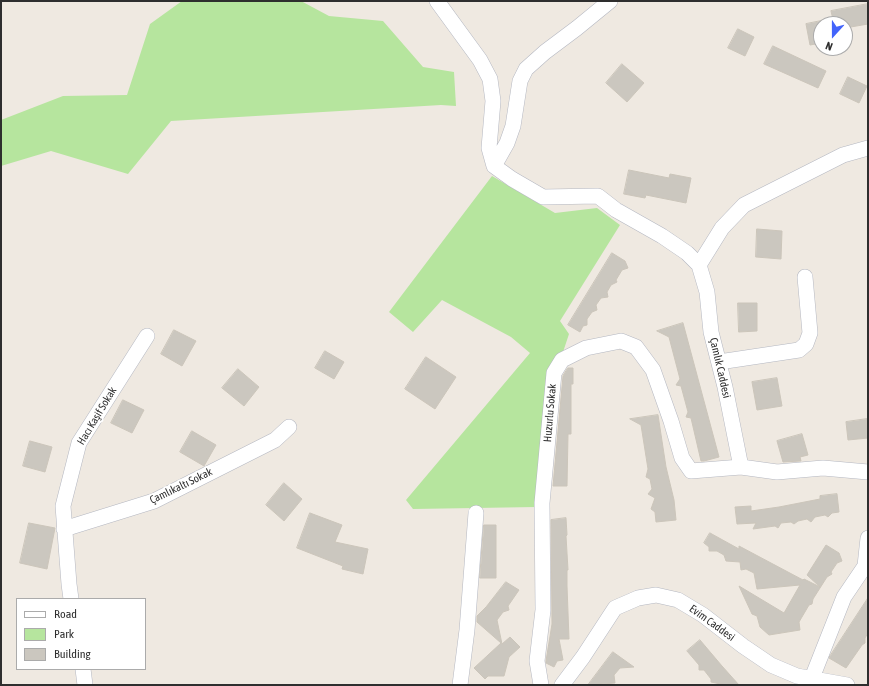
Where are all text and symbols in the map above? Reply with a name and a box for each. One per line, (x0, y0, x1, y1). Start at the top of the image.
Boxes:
north arrow (813, 16, 853, 56)
text: N (824, 40, 834, 53)
street label: Çamlık Caddesi (707, 336, 733, 400)
street label: Huzurlu Sokak (541, 383, 559, 443)
street label: Hacı Kaşif Sokak (74, 385, 120, 447)
street label: Çamlıkaltı Sokak (148, 465, 214, 507)
legend (16, 598, 146, 670)
street label: Evim Caddesi (687, 602, 737, 644)
text: Road (54, 607, 77, 621)
text: Park (54, 627, 74, 641)
text: Building (54, 647, 91, 661)

